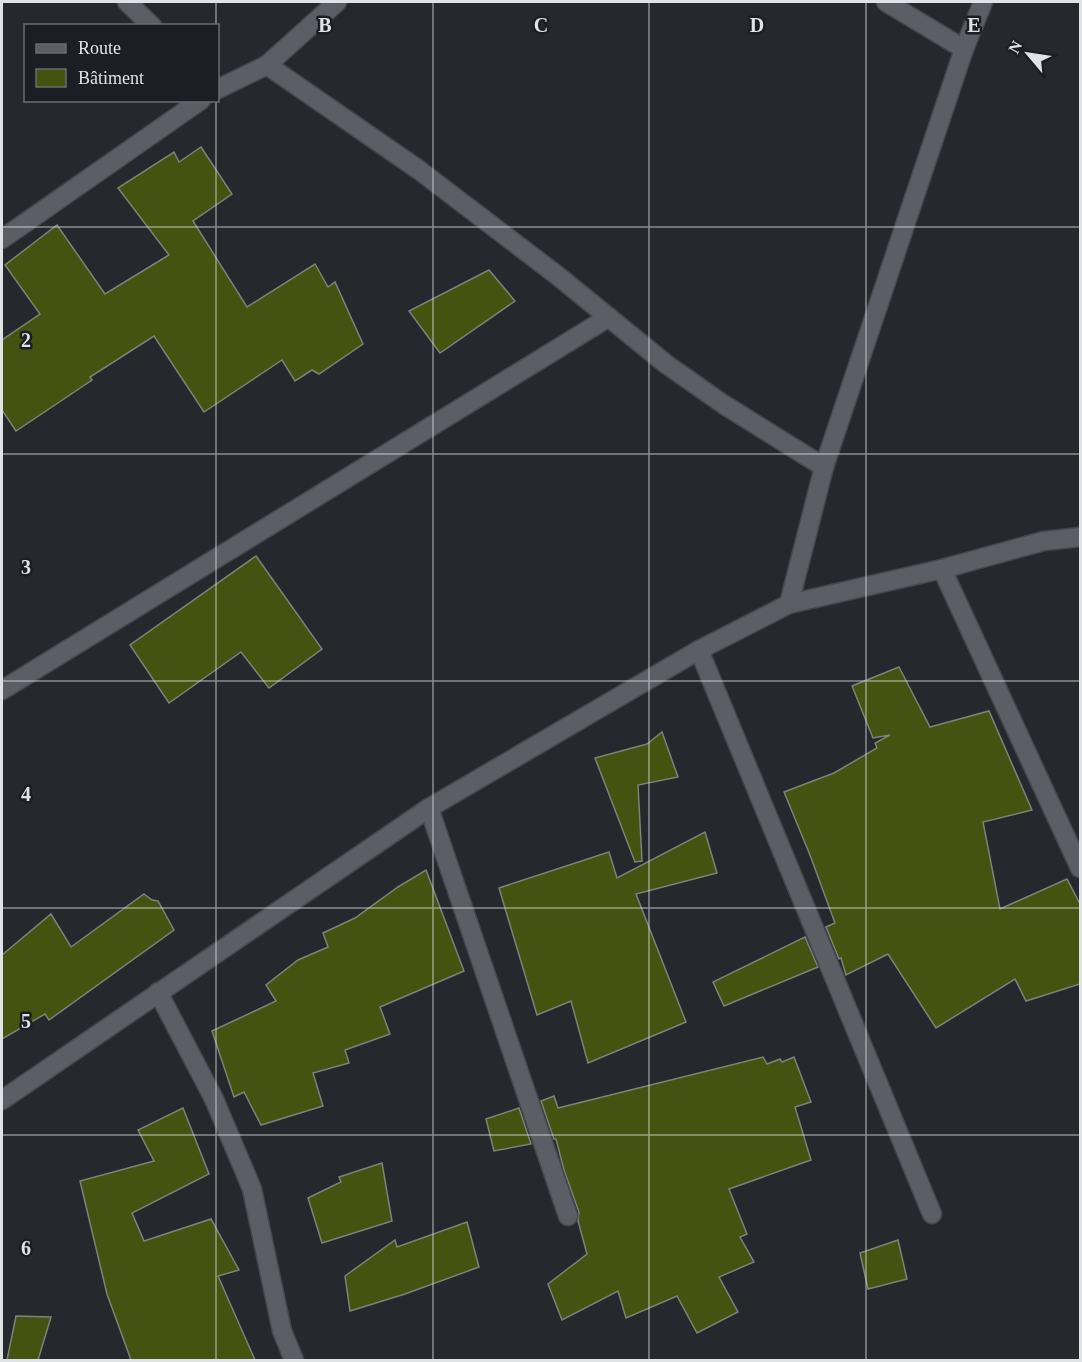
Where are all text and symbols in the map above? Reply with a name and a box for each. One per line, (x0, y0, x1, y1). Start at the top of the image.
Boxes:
text: B (318, 14, 332, 36)
text: C (534, 14, 548, 36)
text: D (750, 14, 764, 36)
text: E (967, 14, 981, 36)
legend (24, 24, 219, 102)
north arrow (998, 24, 1058, 84)
text: N (1005, 37, 1026, 56)
text: Route (78, 38, 121, 58)
text: Bâtiment (78, 68, 144, 88)
text: 2 (21, 329, 31, 351)
text: 3 (21, 556, 31, 578)
text: 4 (21, 783, 31, 805)
text: 5 (21, 1010, 31, 1032)
text: 6 (21, 1237, 31, 1259)

